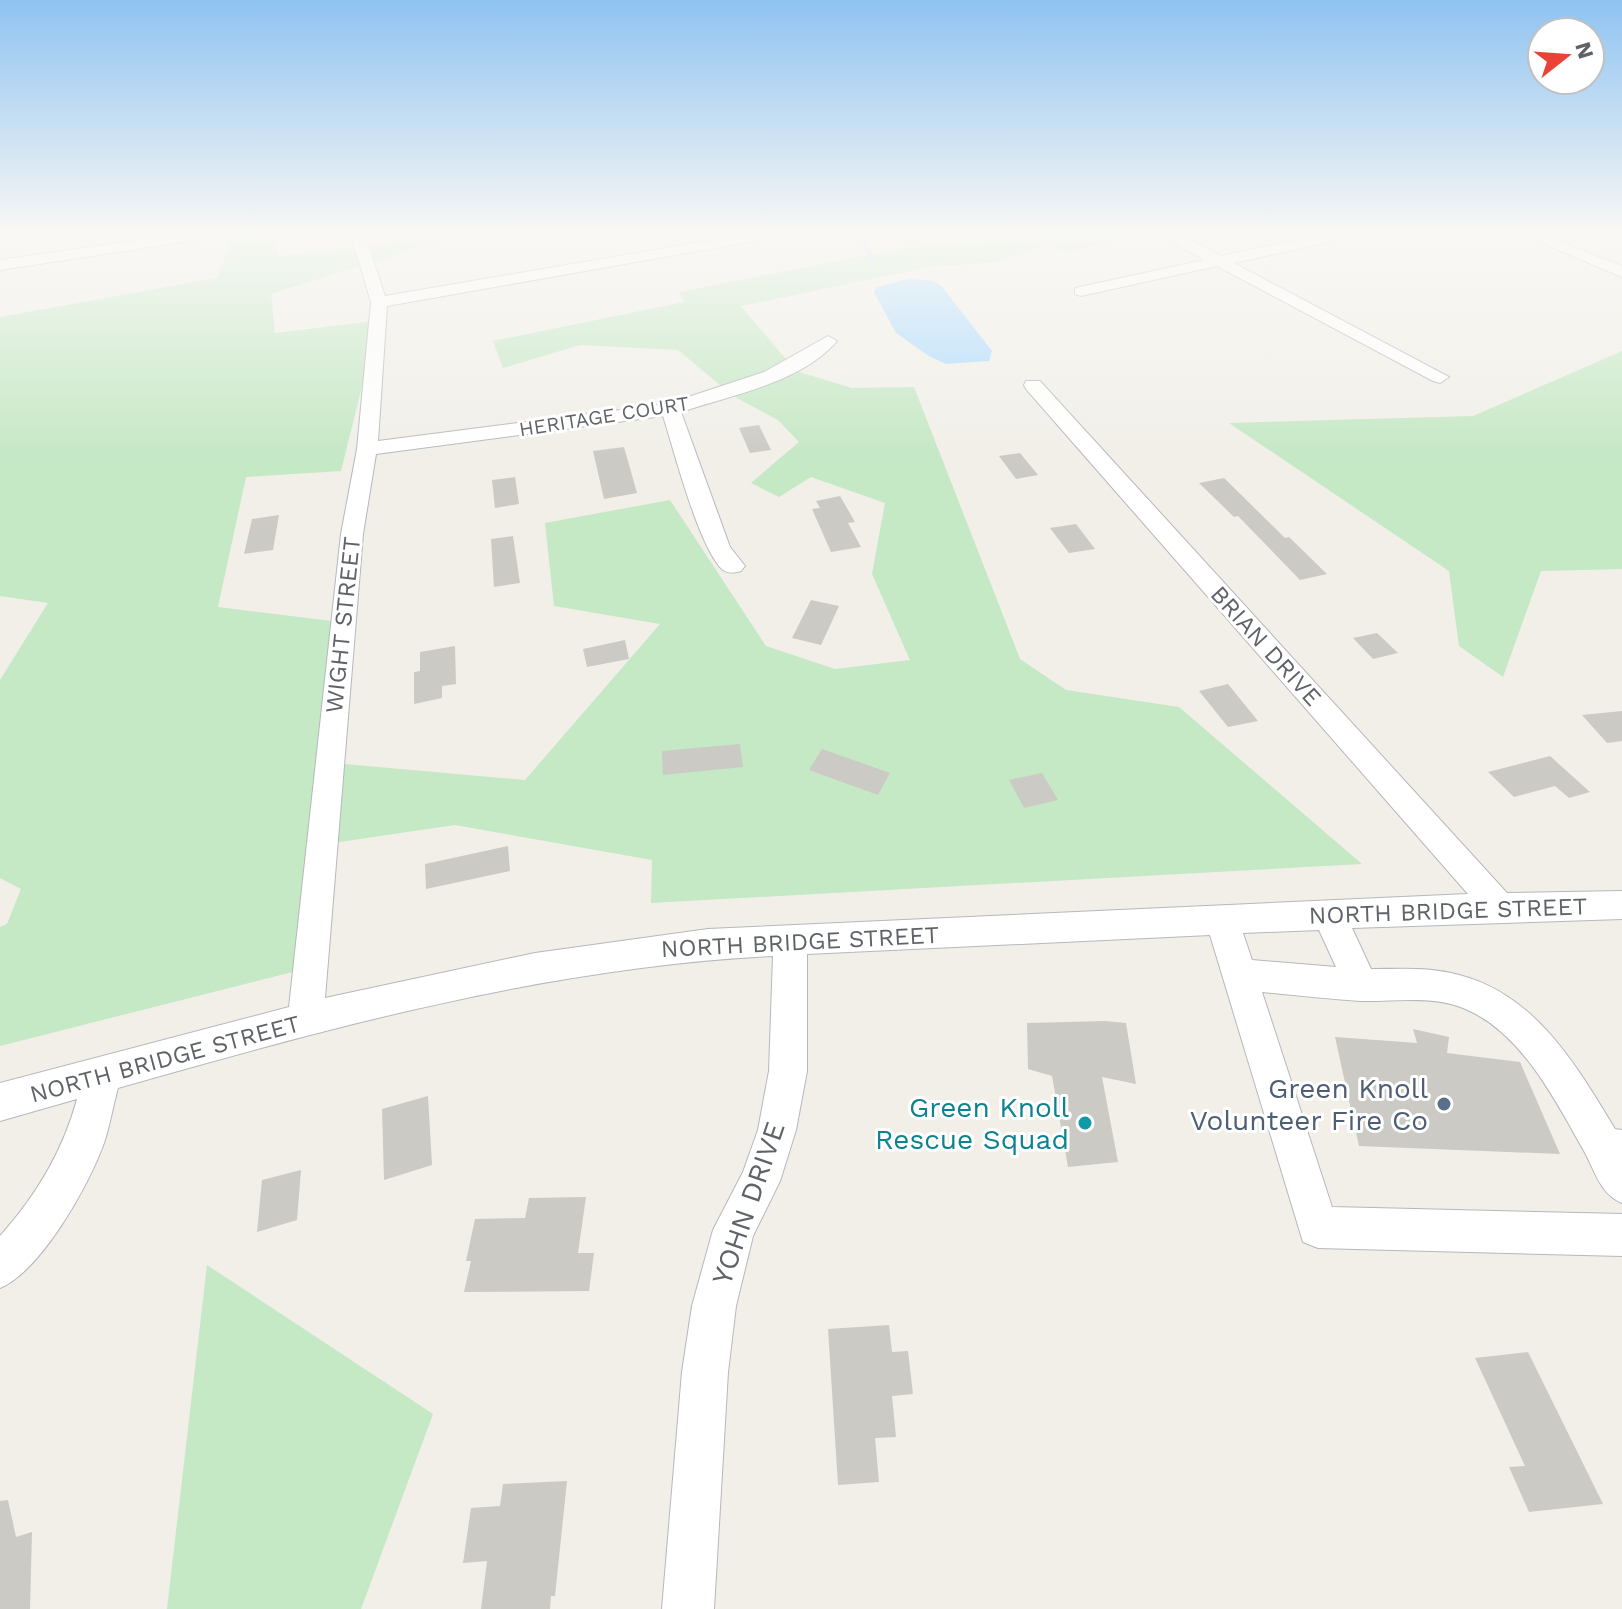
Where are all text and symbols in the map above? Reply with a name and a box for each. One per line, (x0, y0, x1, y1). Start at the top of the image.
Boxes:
north arrow (1526, 16, 1606, 96)
text: N (1570, 39, 1599, 62)
street label: HERITAGE COURT (517, 391, 691, 441)
street label: WIGHT STREET (320, 535, 366, 715)
street label: BRIAN DRIVE (1205, 580, 1327, 712)
street label: NORTH BRIDGE STREET (1308, 892, 1588, 930)
street label: NORTH BRIDGE STREET (660, 921, 940, 963)
street label: NORTH BRIDGE STREET (27, 1009, 303, 1109)
place label: Green Knoll Volunteer Fire Co (1190, 1072, 1428, 1137)
place label: Green Knoll Rescue Squad (875, 1091, 1069, 1156)
marker: Green Knoll Volunteer Fire Co (1435, 1095, 1453, 1113)
marker: Green Knoll Rescue Squad (1076, 1114, 1094, 1132)
street label: YOHN DRIVE (705, 1117, 792, 1289)

